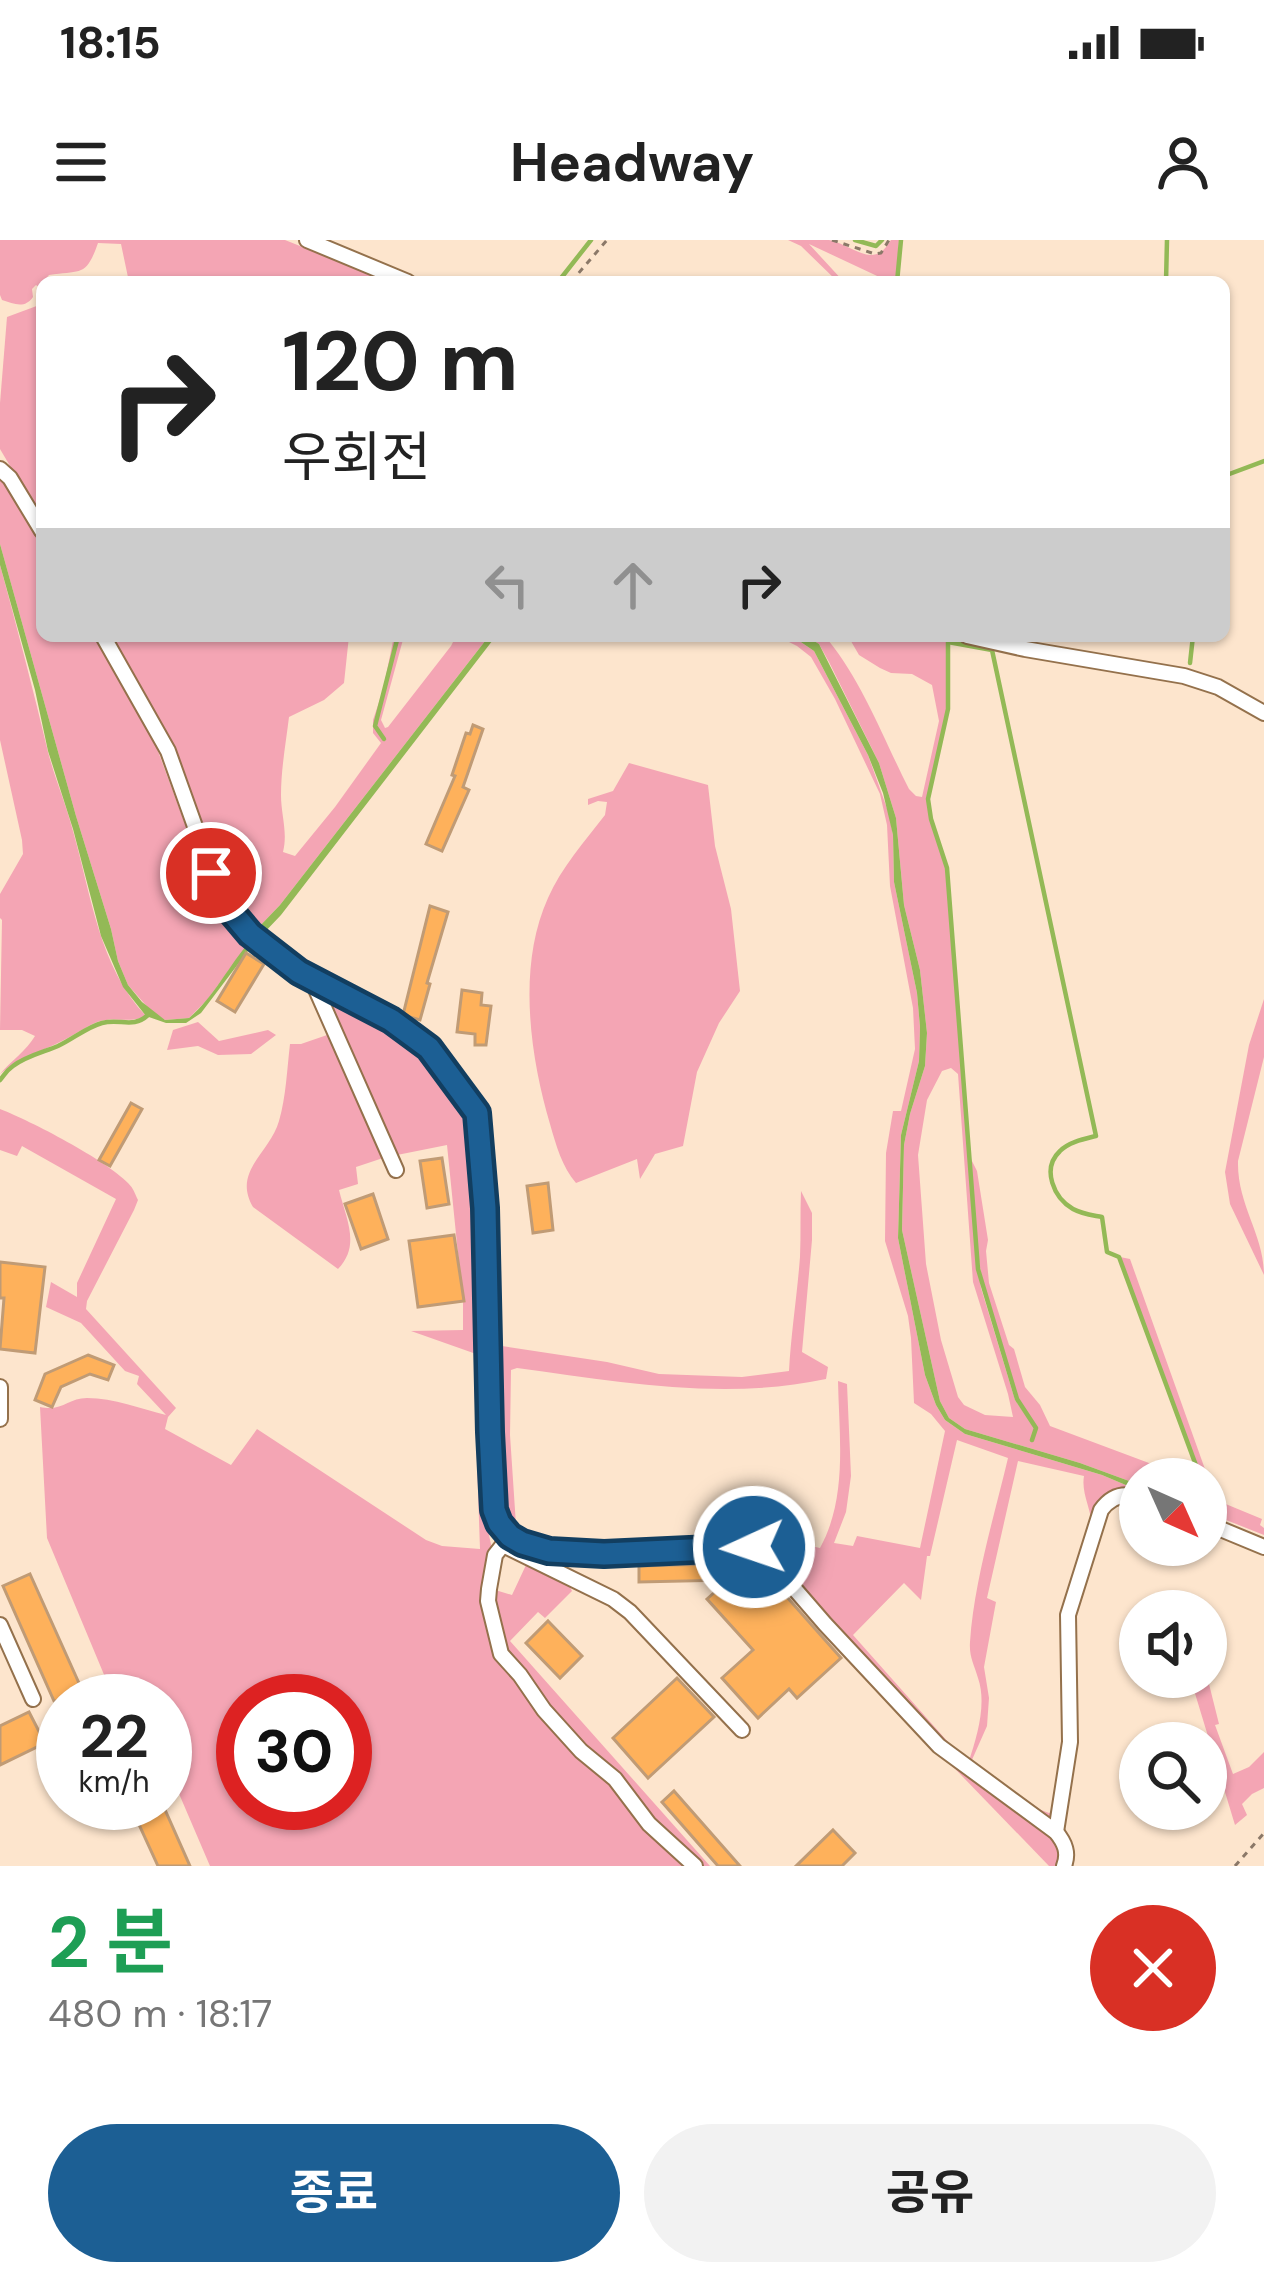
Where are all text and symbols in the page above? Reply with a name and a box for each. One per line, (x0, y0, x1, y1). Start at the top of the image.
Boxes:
text: 18:15 (60, 13, 161, 72)
text: Headway (510, 127, 754, 198)
icon: menu (48, 129, 114, 195)
icon: person (1150, 129, 1216, 195)
text: 120 m (282, 307, 519, 416)
icon: right (84, 324, 240, 480)
text: 우회전 (282, 422, 431, 493)
icon: left (474, 552, 540, 618)
icon: ahead (600, 552, 666, 618)
icon: right (726, 552, 792, 618)
pin (160, 822, 262, 924)
icon: arrive (178, 840, 244, 906)
north arrow (1119, 1458, 1227, 1566)
map controls (1119, 1458, 1227, 1830)
position arrow (691, 1484, 817, 1610)
button: sound (1119, 1590, 1227, 1698)
speed limit sign: 30 (216, 1674, 372, 1830)
text: 22 (79, 1697, 149, 1776)
button: search (1119, 1722, 1227, 1830)
text: km/h (79, 1762, 149, 1801)
text: 2 분 (48, 1896, 173, 1989)
button: close (1090, 1905, 1216, 2031)
text: 480 m · 18:17 (48, 1988, 272, 2039)
button: 종료 (48, 2124, 620, 2262)
button: 공유 (644, 2124, 1216, 2262)

